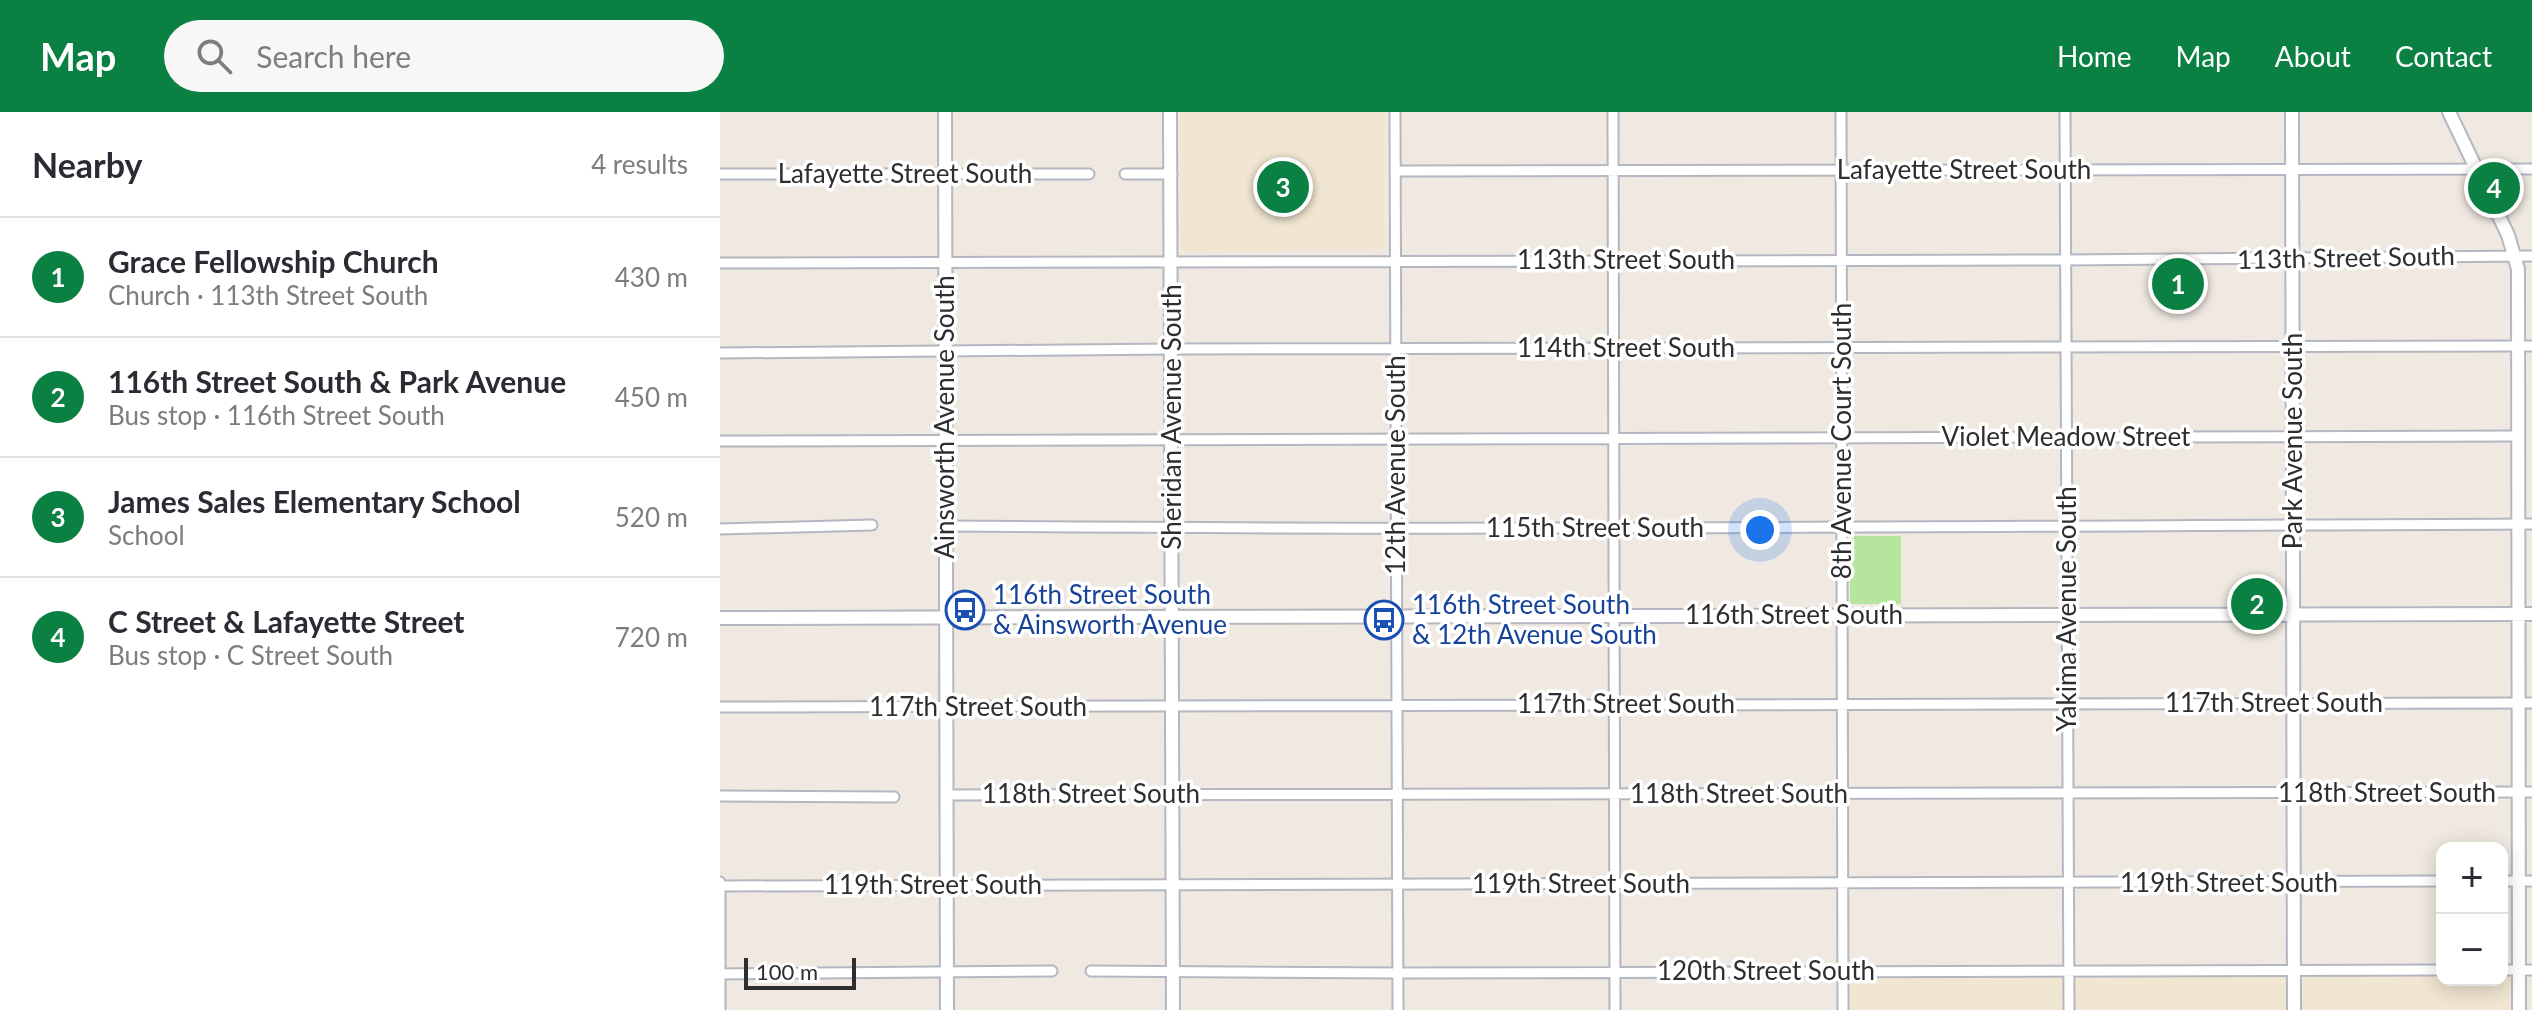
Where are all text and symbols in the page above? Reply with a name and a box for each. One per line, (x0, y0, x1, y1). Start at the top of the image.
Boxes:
search box (164, 20, 724, 92)
text: Map (40, 33, 116, 79)
icon: search (192, 34, 236, 78)
text: Search here (256, 38, 411, 74)
text: Home (2057, 39, 2132, 73)
text: Map (2176, 39, 2231, 73)
text: About (2275, 39, 2351, 73)
text: Contact (2395, 39, 2492, 73)
text: Nearby (32, 144, 143, 185)
text: 4 results (591, 148, 688, 180)
street label: Lafayette Street South (1837, 153, 2091, 185)
street label: Lafayette Street South (778, 157, 1032, 189)
pin: 3 (1257, 157, 1309, 217)
pin: 4 (2468, 158, 2520, 218)
street label: 113th Street South (2237, 239, 2455, 275)
text: Grace Fellowship Church (108, 243, 439, 279)
street label: 113th Street South (1517, 243, 1735, 275)
pin: 1 (2152, 254, 2204, 314)
text: 1 (50, 261, 66, 293)
text: 430 m (615, 261, 688, 293)
street label: Ainsworth Avenue South (928, 275, 960, 559)
text: Church · 113th Street South (108, 279, 428, 311)
street label: Sheridan Avenue South (1155, 284, 1187, 550)
street label: 8th Avenue Court South (1825, 303, 1857, 579)
street label: 114th Street South (1517, 331, 1735, 363)
street label: Park Avenue South (2276, 333, 2308, 549)
street label: 12th Avenue South (1379, 355, 1411, 575)
text: 116th Street South & Park Avenue (108, 363, 566, 399)
text: 2 (50, 381, 66, 413)
text: 450 m (615, 381, 688, 413)
text: Bus stop · 116th Street South (108, 399, 445, 431)
street label: Violet Meadow Street (1942, 420, 2191, 452)
text: James Sales Elementary School (108, 483, 521, 519)
street label: Yakima Avenue South (2050, 486, 2082, 732)
text: 3 (50, 501, 66, 533)
text: 520 m (615, 501, 688, 533)
your location (1740, 510, 1780, 550)
street label: 115th Street South (1486, 511, 1704, 543)
text: School (108, 519, 185, 551)
pin: 2 (2231, 574, 2283, 634)
place label: 116th Street South & Ainsworth Avenue (993, 578, 1227, 640)
place label: 116th Street South & 12th Avenue South (1412, 588, 1657, 650)
bus stop icon: 116th Street South & Ainsworth Avenue (944, 589, 986, 631)
street label: 116th Street South (1685, 598, 1903, 630)
bus stop icon: 116th Street South & 12th Avenue South (1363, 599, 1405, 641)
text: C Street & Lafayette Street (108, 603, 464, 639)
text: 4 (50, 621, 66, 653)
text: 720 m (615, 621, 688, 653)
text: Bus stop · C Street South (108, 639, 393, 671)
street label: 117th Street South (2165, 686, 2383, 718)
street label: 117th Street South (1517, 687, 1735, 719)
street label: 117th Street South (869, 690, 1087, 722)
street label: 118th Street South (2278, 776, 2496, 808)
street label: 118th Street South (982, 777, 1200, 809)
street label: 118th Street South (1630, 777, 1848, 809)
map controls (2436, 842, 2508, 986)
button: + (2436, 842, 2508, 914)
street label: 119th Street South (2120, 866, 2338, 898)
street label: 119th Street South (1472, 867, 1690, 899)
street label: 119th Street South (824, 868, 1042, 900)
button: − (2436, 914, 2508, 986)
scale bar (744, 954, 856, 990)
street label: 120th Street South (1657, 954, 1875, 986)
text: 100 m (756, 958, 818, 985)

